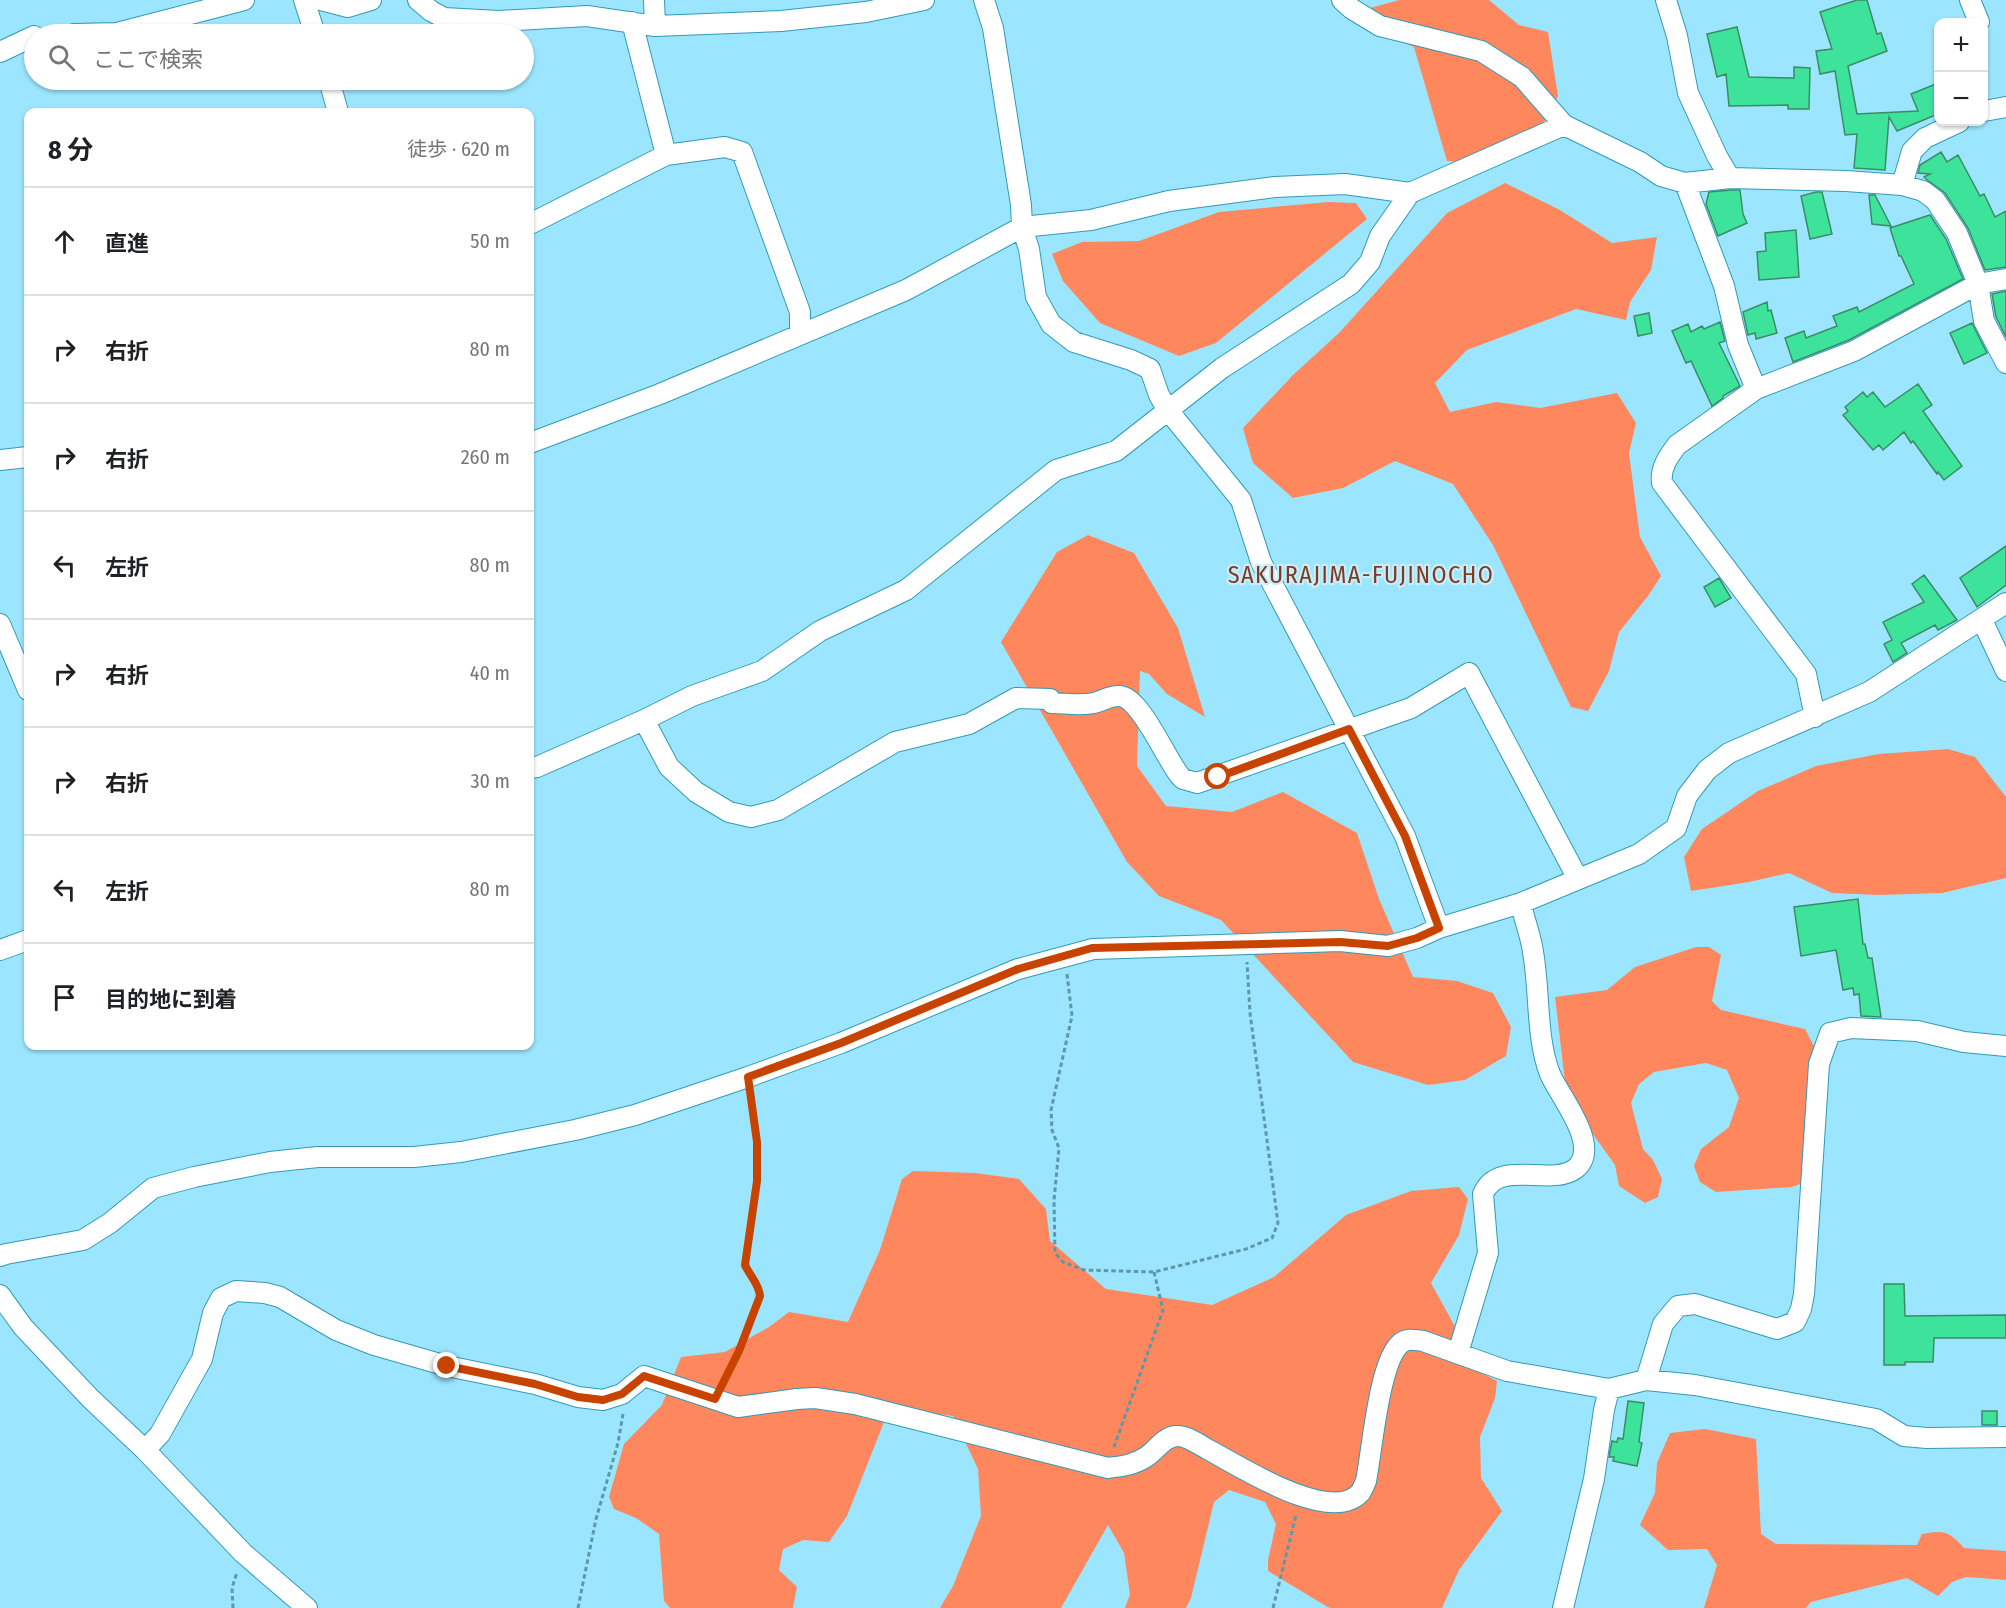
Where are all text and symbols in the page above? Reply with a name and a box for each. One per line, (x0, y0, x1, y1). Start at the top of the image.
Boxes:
map controls (1934, 18, 1988, 126)
button: + (1934, 18, 1988, 72)
search box (24, 24, 534, 90)
icon: search (45, 41, 78, 74)
text: ここで検索 (93, 46, 203, 73)
button: − (1934, 72, 1988, 126)
text: 8 分 (48, 135, 93, 166)
text: 徒歩 · 620 m (407, 137, 510, 161)
icon: ahead (48, 225, 81, 258)
text: 50 m (470, 229, 510, 253)
text: 直進 (105, 230, 149, 257)
icon: right (48, 333, 81, 366)
text: 80 m (470, 337, 510, 361)
text: 右折 (105, 338, 149, 365)
icon: right (48, 441, 81, 474)
text: 260 m (461, 445, 510, 469)
text: 右折 (105, 446, 149, 473)
icon: left (48, 549, 81, 582)
text: 80 m (470, 553, 510, 577)
text: 左折 (105, 554, 149, 581)
district label: SAKURAJIMA-FUJINOCHO (1228, 561, 1494, 589)
icon: right (48, 657, 81, 690)
text: 40 m (470, 661, 510, 685)
text: 右折 (105, 662, 149, 689)
route start (1204, 763, 1230, 789)
icon: right (48, 765, 81, 798)
text: 30 m (470, 769, 510, 793)
text: 右折 (105, 770, 149, 797)
icon: left (48, 873, 81, 906)
text: 80 m (470, 877, 510, 901)
text: 左折 (105, 878, 149, 905)
icon: arrive (48, 981, 81, 1014)
text: 目的地に到着 (105, 986, 237, 1013)
route end (433, 1352, 459, 1378)

